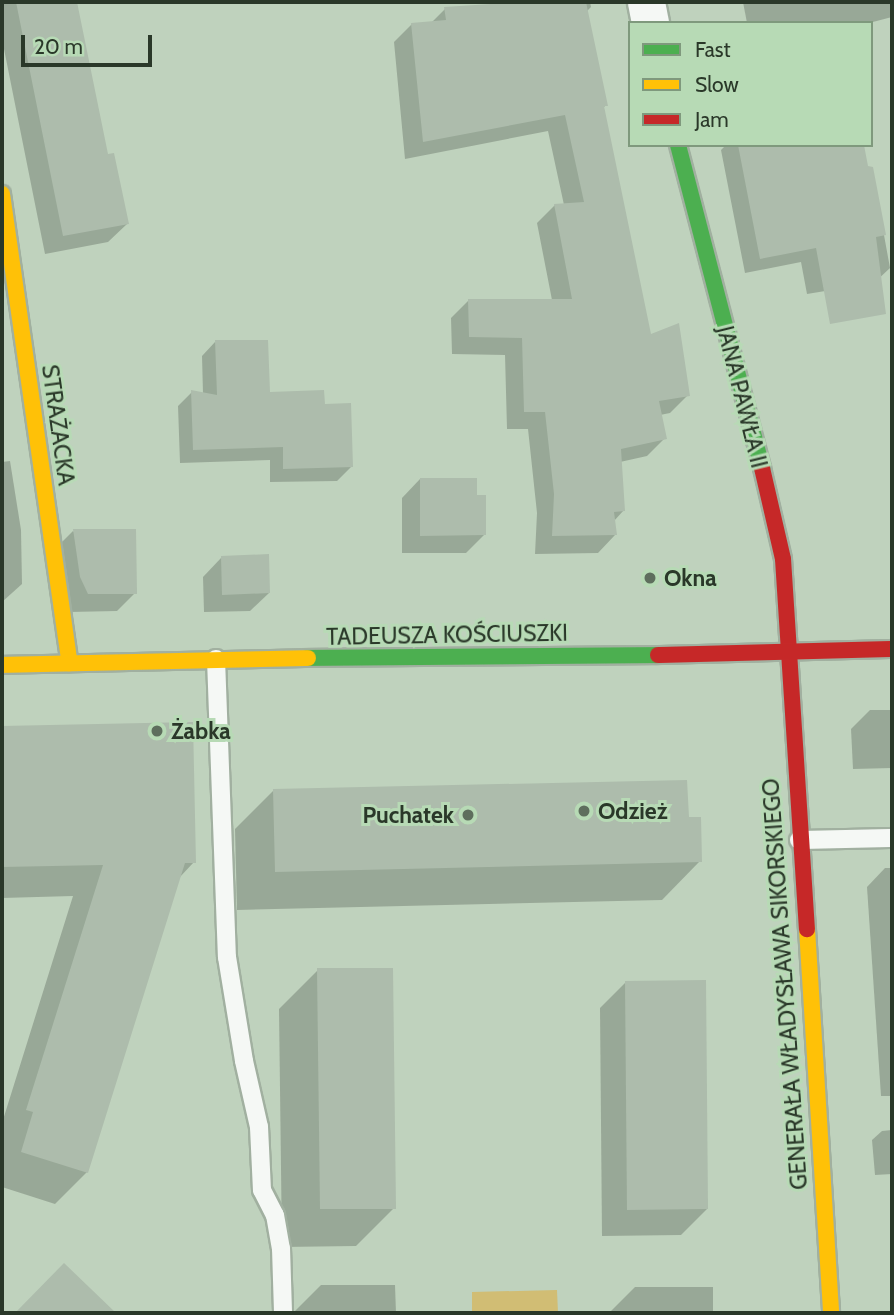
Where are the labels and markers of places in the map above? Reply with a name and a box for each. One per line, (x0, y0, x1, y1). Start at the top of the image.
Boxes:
place label: Okna (664, 564, 717, 592)
marker: Okna (642, 570, 658, 586)
place label: Żabka (171, 717, 231, 745)
marker: Żabka (149, 723, 165, 739)
place label: Odzież (598, 797, 668, 825)
place label: Puchatek (362, 801, 454, 829)
marker: Odzież (576, 803, 592, 819)
marker: Puchatek (460, 807, 476, 823)

